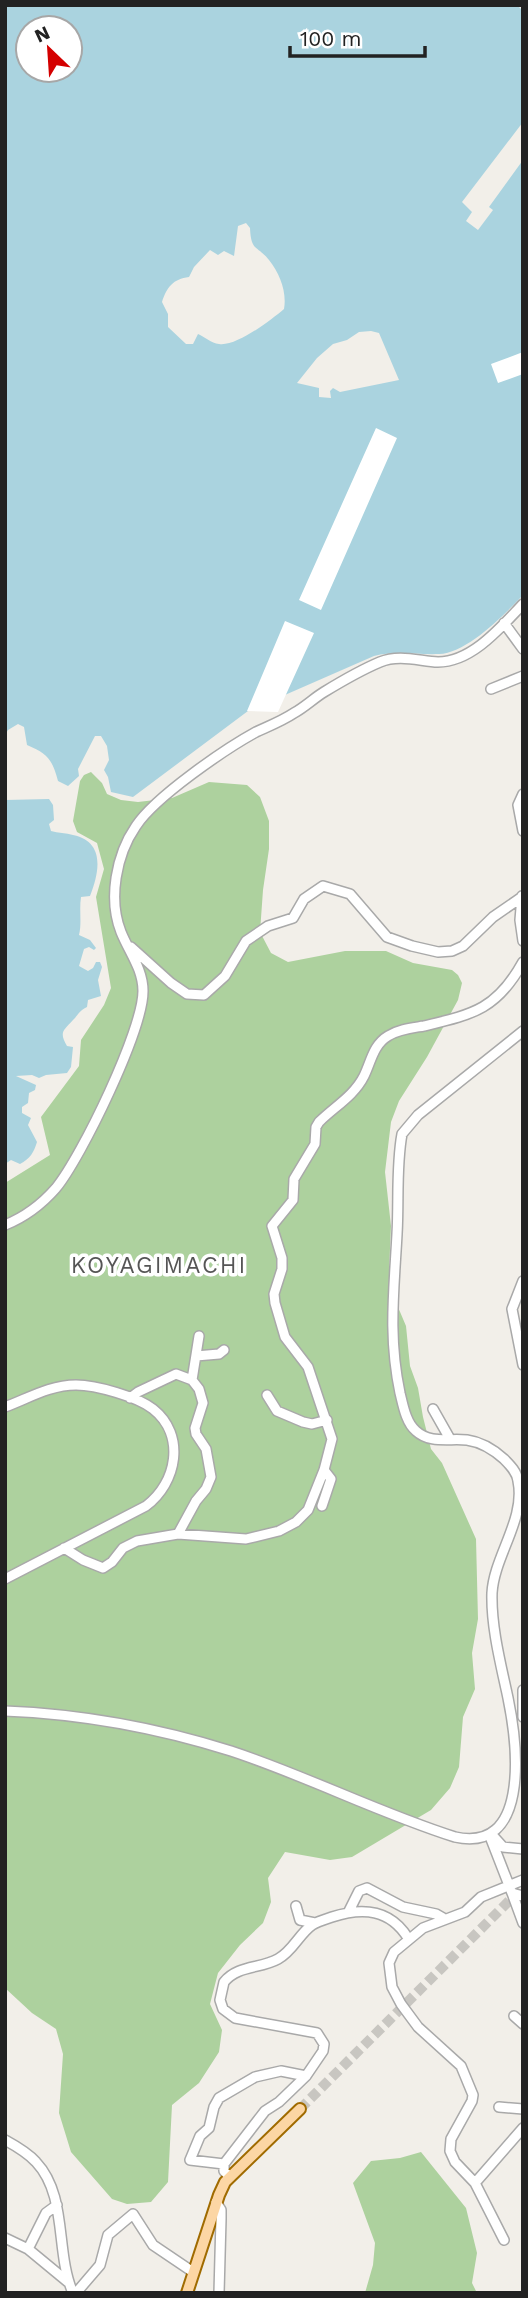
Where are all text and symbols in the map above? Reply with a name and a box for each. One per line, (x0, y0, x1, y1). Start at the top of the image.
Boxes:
north arrow (14, 14, 84, 84)
scale bar (290, 14, 425, 58)
text: N (31, 21, 53, 47)
text: 100 m (300, 26, 362, 51)
district label: KOYAGIMACHI (71, 1252, 247, 1279)

